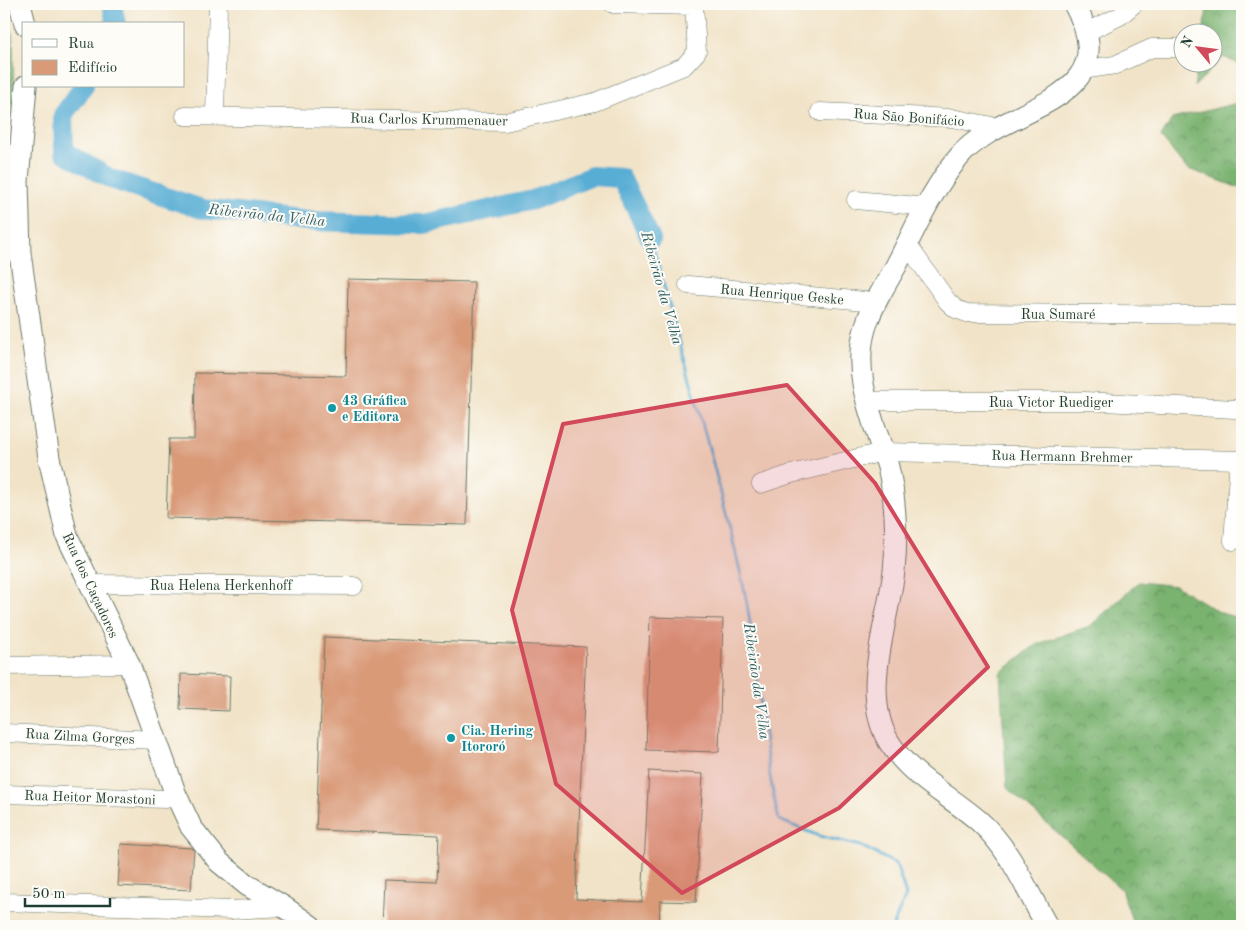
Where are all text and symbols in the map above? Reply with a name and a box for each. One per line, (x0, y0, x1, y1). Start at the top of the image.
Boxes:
legend (22, 22, 185, 88)
north arrow (1174, 22, 1224, 72)
text: N (1179, 34, 1196, 50)
text: Rua (68, 37, 95, 52)
text: Edifício (68, 61, 117, 76)
street label: Rua São Bonifácio (853, 107, 965, 129)
street label: Rua Carlos Krummenauer (350, 112, 508, 128)
water label: Ribeirão da Velha (207, 203, 326, 230)
water label: Ribeirão da Velha (637, 229, 684, 347)
street label: Rua Henrique Geske (719, 283, 844, 307)
street label: Rua Sumaré (1021, 308, 1095, 322)
place label: 43 Gráfica e Editora (342, 394, 407, 424)
street label: Rua Victor Ruediger (989, 396, 1114, 410)
marker: 43 Gráfica e Editora (326, 402, 338, 414)
street label: Rua Hermann Brehmer (991, 449, 1133, 465)
street label: Rua dos Caçadores (60, 531, 121, 640)
street label: Rua Helena Herkenhoff (150, 579, 294, 593)
water label: Ribeirão da Velha (740, 621, 771, 740)
place label: Cia. Hering Itororó (461, 724, 533, 754)
street label: Rua Zilma Gorges (25, 727, 135, 747)
marker: Cia. Hering Itororó (445, 732, 457, 744)
street label: Rua Heitor Morastoni (24, 789, 156, 807)
scale bar (25, 875, 110, 907)
text: 50 m (32, 887, 66, 902)

